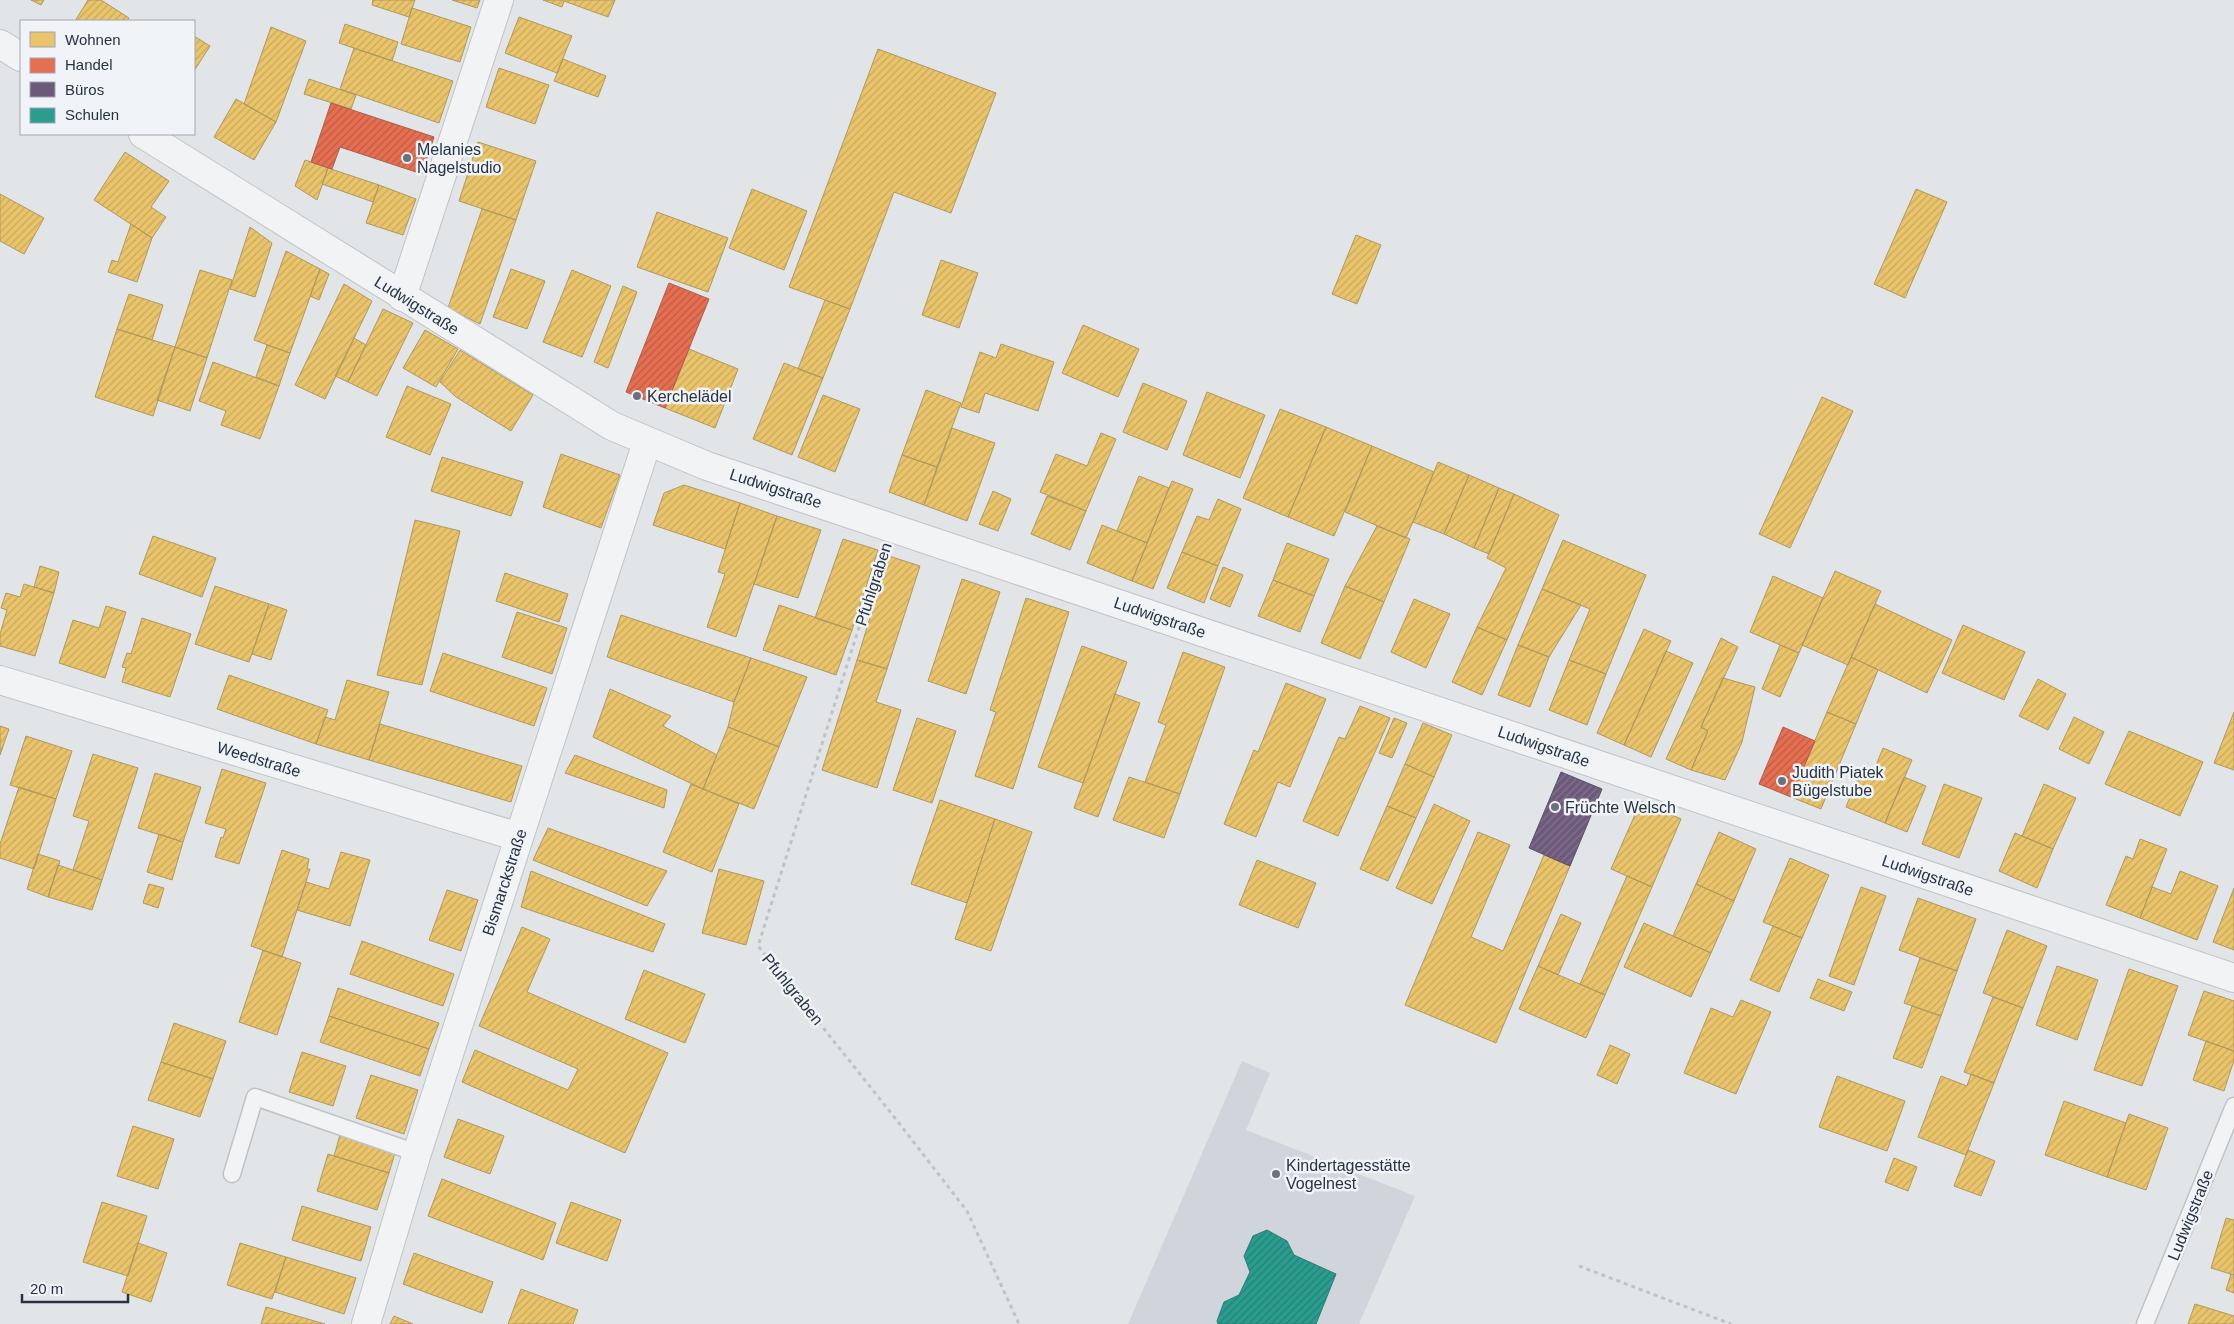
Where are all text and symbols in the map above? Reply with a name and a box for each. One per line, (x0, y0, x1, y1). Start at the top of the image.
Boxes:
legend (20, 20, 195, 135)
text: Wohnen (65, 31, 121, 48)
text: Handel (65, 56, 113, 73)
text: Büros (65, 81, 104, 98)
text: Schulen (65, 106, 119, 123)
place label: Melanies Nagelstudio (417, 141, 502, 176)
marker: Melanies Nagelstudio (401, 152, 413, 164)
street label: Ludwigstraße (372, 273, 462, 338)
place label: Kerchelädel (647, 388, 732, 405)
marker: Kerchelädel (631, 390, 643, 402)
street label: Ludwigstraße (728, 466, 824, 511)
street label: Pfuhlgraben (852, 540, 895, 628)
street label: Ludwigstraße (1112, 594, 1208, 641)
street label: Ludwigstraße (1496, 723, 1592, 770)
street label: Weedstraße (215, 739, 303, 780)
place label: Judith Piatek Bügelstube (1792, 764, 1885, 799)
marker: Judith Piatek Bügelstube (1776, 775, 1788, 787)
place label: Früchte Welsch (1565, 799, 1676, 816)
marker: Früchte Welsch (1549, 801, 1561, 813)
street label: Bismarckstraße (479, 827, 530, 938)
street label: Ludwigstraße (1880, 852, 1976, 899)
street label: Pfuhlgraben (759, 950, 826, 1028)
place label: Kindertagesstätte Vogelnest (1286, 1157, 1411, 1192)
street label: Ludwigstraße (2165, 1167, 2216, 1263)
marker: Kindertagesstätte Vogelnest (1270, 1168, 1282, 1180)
scale bar (22, 1272, 129, 1304)
text: 20 m (30, 1280, 63, 1297)

